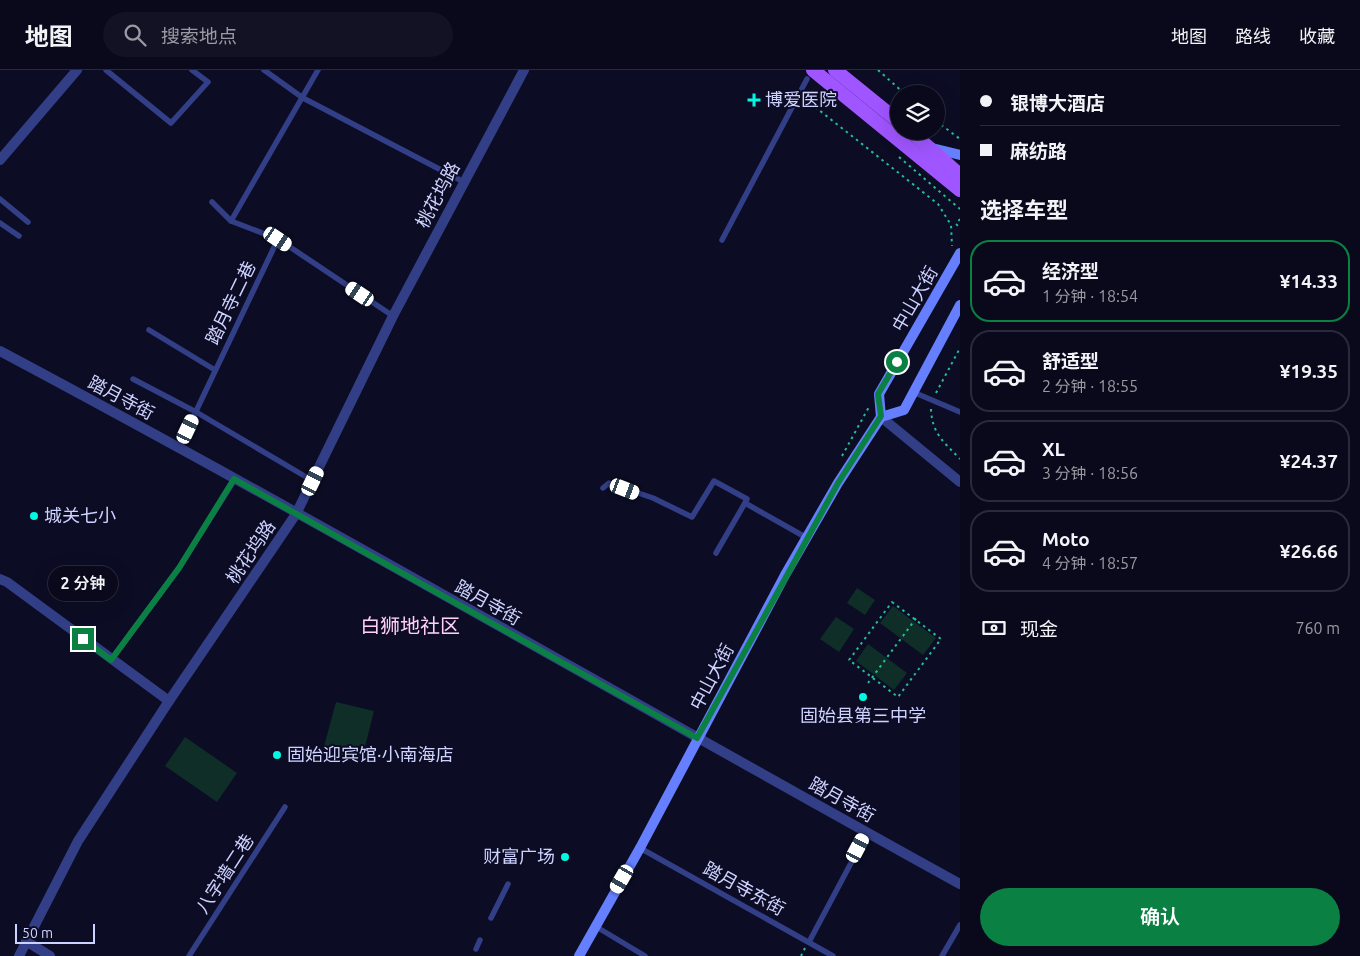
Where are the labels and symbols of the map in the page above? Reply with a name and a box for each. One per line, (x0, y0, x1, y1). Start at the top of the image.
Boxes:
place label: 博爱医院 (765, 89, 837, 109)
marker: 博爱医院 (747, 93, 761, 107)
street label: 桃花坞路 (411, 158, 463, 231)
car (261, 224, 294, 254)
street label: 踏月寺二巷 (201, 258, 259, 347)
street label: 中山大街 (887, 262, 941, 335)
car (343, 279, 376, 309)
route start (886, 351, 908, 373)
street label: 踏月寺街 (85, 371, 158, 423)
car (174, 412, 201, 446)
car (299, 464, 326, 498)
car (608, 477, 641, 501)
place label: 城关七小 (44, 505, 116, 525)
marker: 城关七小 (28, 510, 40, 522)
street label: 桃花坞路 (222, 516, 279, 587)
callout: 2 分钟 (48, 566, 118, 602)
street label: 踏月寺街 (452, 576, 525, 628)
district label: 白狮地社区 (360, 614, 460, 637)
route end (72, 628, 94, 650)
street label: 中山大街 (685, 640, 737, 713)
marker: 固始县第三中学 (857, 691, 869, 703)
place label: 固始县第三中学 (800, 705, 926, 725)
place label: 固始迎宾馆·小南海店 (287, 744, 453, 764)
marker: 固始迎宾馆·小南海店 (271, 749, 283, 761)
street label: 踏月寺街 (806, 773, 879, 825)
street label: 八字墙二巷 (191, 830, 257, 917)
car (844, 831, 871, 865)
place label: 财富广场 (483, 846, 555, 866)
marker: 财富广场 (559, 851, 571, 863)
street label: 踏月寺东街 (700, 858, 789, 919)
car (608, 862, 635, 896)
scale bar (15, 921, 95, 944)

